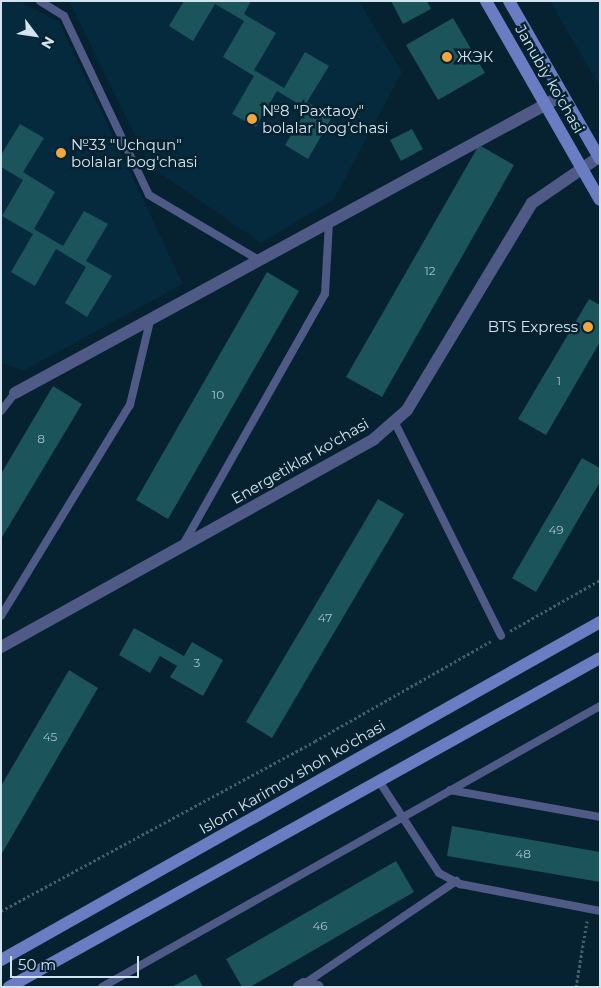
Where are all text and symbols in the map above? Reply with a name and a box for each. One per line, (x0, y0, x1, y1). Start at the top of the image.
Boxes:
north arrow (10, 10, 60, 60)
street label: Janubiy ko'chasi (512, 22, 588, 136)
text: N (37, 33, 58, 52)
place label: ЖЭК (457, 48, 493, 66)
marker: ЖЭК (441, 51, 453, 63)
place label: №8 "Paxtaoy" bolalar bog'chasi (262, 101, 389, 136)
marker: №8 "Paxtaoy" bolalar bog'chasi (246, 113, 258, 125)
place label: №33 "Uchqun" bolalar bog'chasi (71, 135, 198, 170)
marker: №33 "Uchqun" bolalar bog'chasi (55, 147, 67, 159)
house number: 12 (424, 264, 436, 278)
place label: BTS Express (488, 318, 578, 336)
marker: BTS Express (582, 321, 594, 333)
house number: 1 (557, 374, 561, 388)
house number: 10 (212, 388, 224, 402)
street label: Energetiklar ko'chasi (228, 414, 372, 508)
house number: 8 (37, 432, 45, 446)
house number: 49 (548, 523, 564, 537)
house number: 47 (318, 611, 332, 625)
house number: 3 (194, 656, 200, 670)
street label: Islom Karimov shoh ko'chasi (196, 716, 388, 838)
house number: 45 (43, 730, 57, 744)
house number: 48 (515, 847, 531, 861)
house number: 46 (312, 919, 328, 933)
scale bar (12, 946, 141, 978)
text: 50 m (18, 955, 56, 974)

